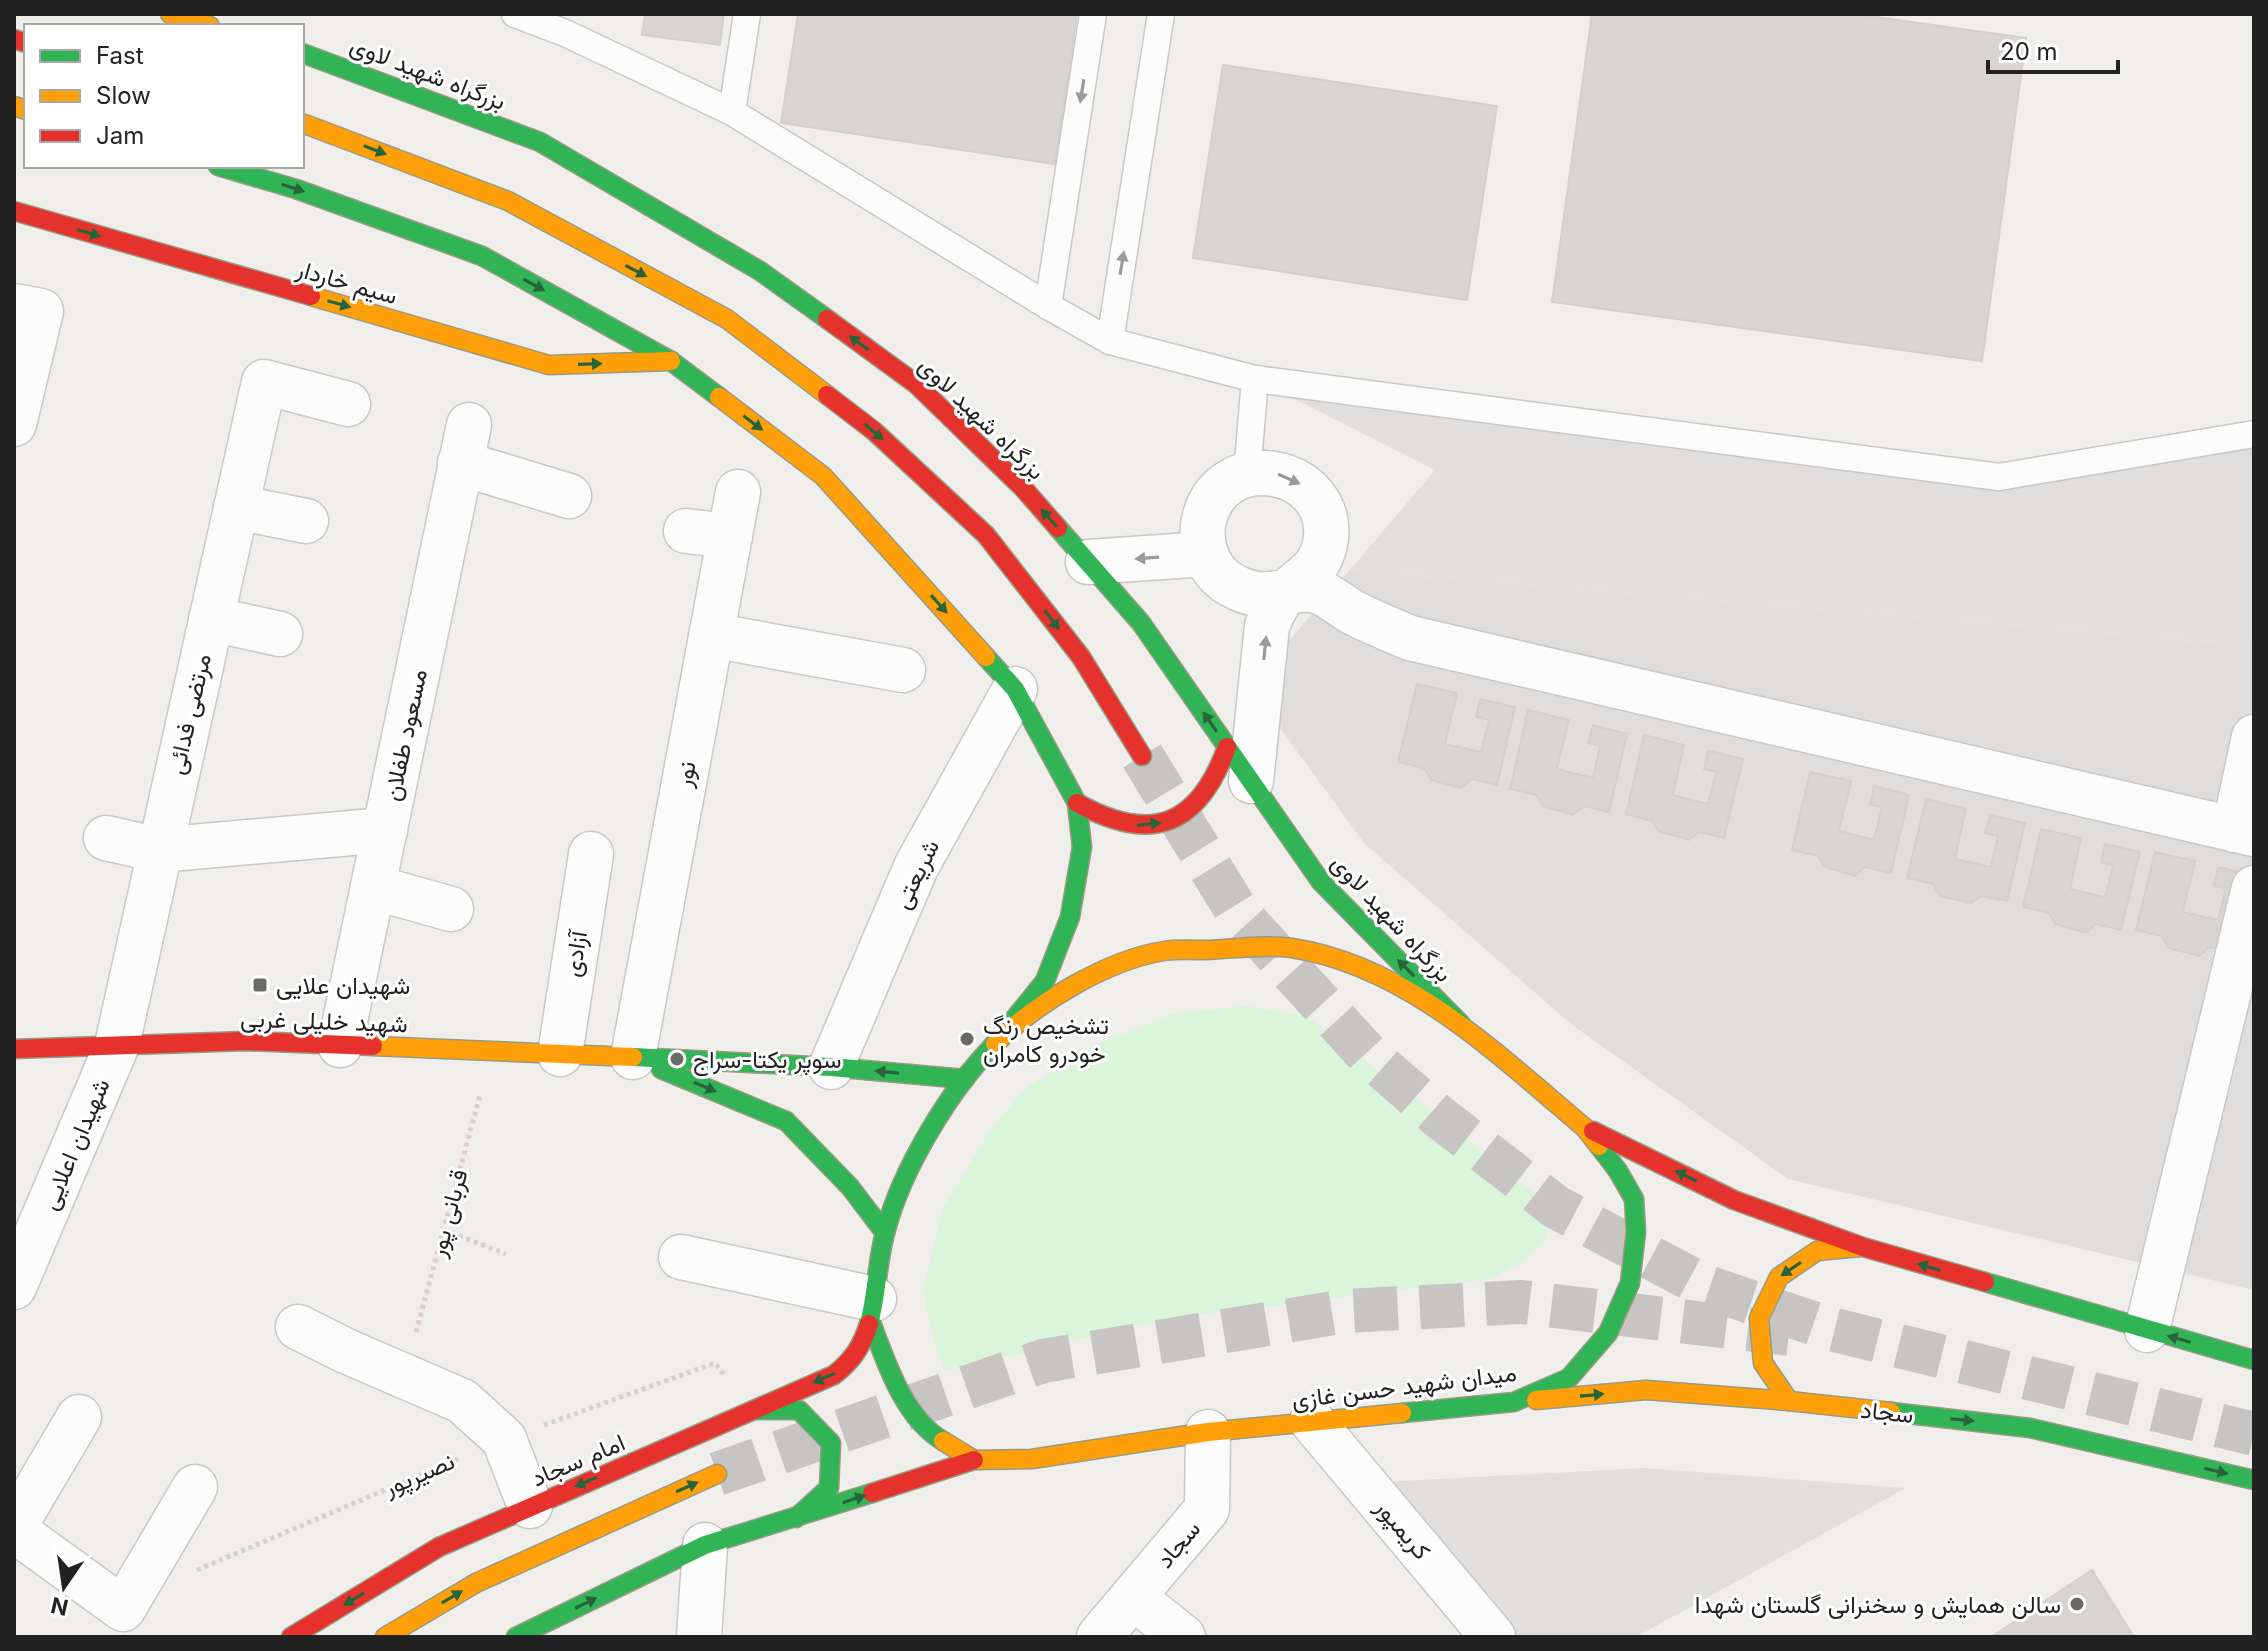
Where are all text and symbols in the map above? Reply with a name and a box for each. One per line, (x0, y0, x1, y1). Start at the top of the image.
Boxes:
legend (24, 24, 304, 168)
scale bar (1988, 24, 2118, 74)
street label: بزرگراه شهید لاوی (346, 30, 510, 117)
text: 20 m (2000, 37, 2058, 66)
text: Fast (96, 41, 144, 70)
one-way arrow (1075, 79, 1087, 104)
text: Slow (96, 81, 151, 110)
text: Jam (96, 121, 144, 150)
one-way arrow (363, 144, 387, 157)
one-way arrow (281, 183, 305, 195)
one-way arrow (77, 227, 102, 239)
one-way arrow (1116, 251, 1129, 276)
street label: سیم خاردار (292, 254, 401, 312)
one-way arrow (625, 263, 647, 277)
one-way arrow (522, 278, 545, 292)
one-way arrow (326, 299, 351, 311)
one-way arrow (848, 335, 869, 351)
street label: بزرگراه شهید لاوی (912, 351, 1051, 486)
one-way arrow (578, 357, 603, 370)
one-way arrow (743, 415, 763, 431)
one-way arrow (863, 423, 883, 440)
one-way arrow (1278, 473, 1301, 486)
one-way arrow (1041, 509, 1059, 528)
one-way arrow (1134, 552, 1159, 565)
one-way arrow (929, 594, 947, 613)
one-way arrow (1043, 610, 1060, 630)
one-way arrow (1258, 635, 1271, 660)
street label: مرتضی فدائی (161, 651, 218, 777)
street label: مسعود طفلان (377, 666, 434, 804)
one-way arrow (1203, 711, 1218, 732)
street label: نور (668, 759, 703, 791)
one-way arrow (1137, 817, 1162, 830)
street label: شریعتی (887, 835, 946, 914)
street label: بزرگراه شهید لاوی (1325, 848, 1459, 989)
street label: آزادی (557, 927, 594, 979)
one-way arrow (1397, 960, 1416, 978)
place label: شهیدان علایی (276, 971, 410, 1001)
marker: شهیدان علایی (251, 976, 269, 994)
street label: شهید خلیلی غربی (240, 1004, 408, 1039)
place label: تشخیص رنگ خودرو کامران (983, 1011, 1109, 1069)
marker: تشخیص رنگ خودرو کامران (958, 1030, 976, 1048)
place label: سوپر یکتا-سراج (693, 1045, 841, 1076)
marker: سوپر یکتا-سراج (668, 1050, 686, 1068)
one-way arrow (875, 1066, 900, 1079)
street label: شهیدان اعلایی (34, 1074, 117, 1214)
one-way arrow (693, 1081, 717, 1094)
street label: قربانی پور (422, 1166, 476, 1262)
one-way arrow (1674, 1170, 1697, 1183)
one-way arrow (1780, 1261, 1801, 1276)
one-way arrow (1917, 1261, 1941, 1273)
one-way arrow (2166, 1333, 2191, 1345)
street label: میدان شهید حسن غازی (1290, 1358, 1518, 1415)
one-way arrow (812, 1372, 836, 1385)
one-way arrow (1580, 1388, 1605, 1401)
street label: سجاد (1859, 1395, 1915, 1429)
one-way arrow (1950, 1414, 1975, 1427)
street label: امام سجاد (527, 1427, 630, 1494)
street label: نصیرپور (378, 1446, 459, 1504)
one-way arrow (2204, 1466, 2229, 1478)
one-way arrow (574, 1476, 598, 1489)
one-way arrow (676, 1480, 699, 1494)
street label: کریمپور (1367, 1492, 1437, 1566)
one-way arrow (842, 1493, 866, 1505)
street label: سجاد (1150, 1514, 1206, 1574)
north arrow (24, 1547, 104, 1627)
one-way arrow (441, 1590, 463, 1604)
place label: سالن همایش و سخنرانی گلستان شهدا (1695, 1590, 2061, 1620)
one-way arrow (343, 1591, 365, 1605)
text: N (48, 1592, 71, 1621)
marker: سالن همایش و سخنرانی گلستان شهدا (2068, 1595, 2086, 1613)
one-way arrow (574, 1596, 597, 1610)

